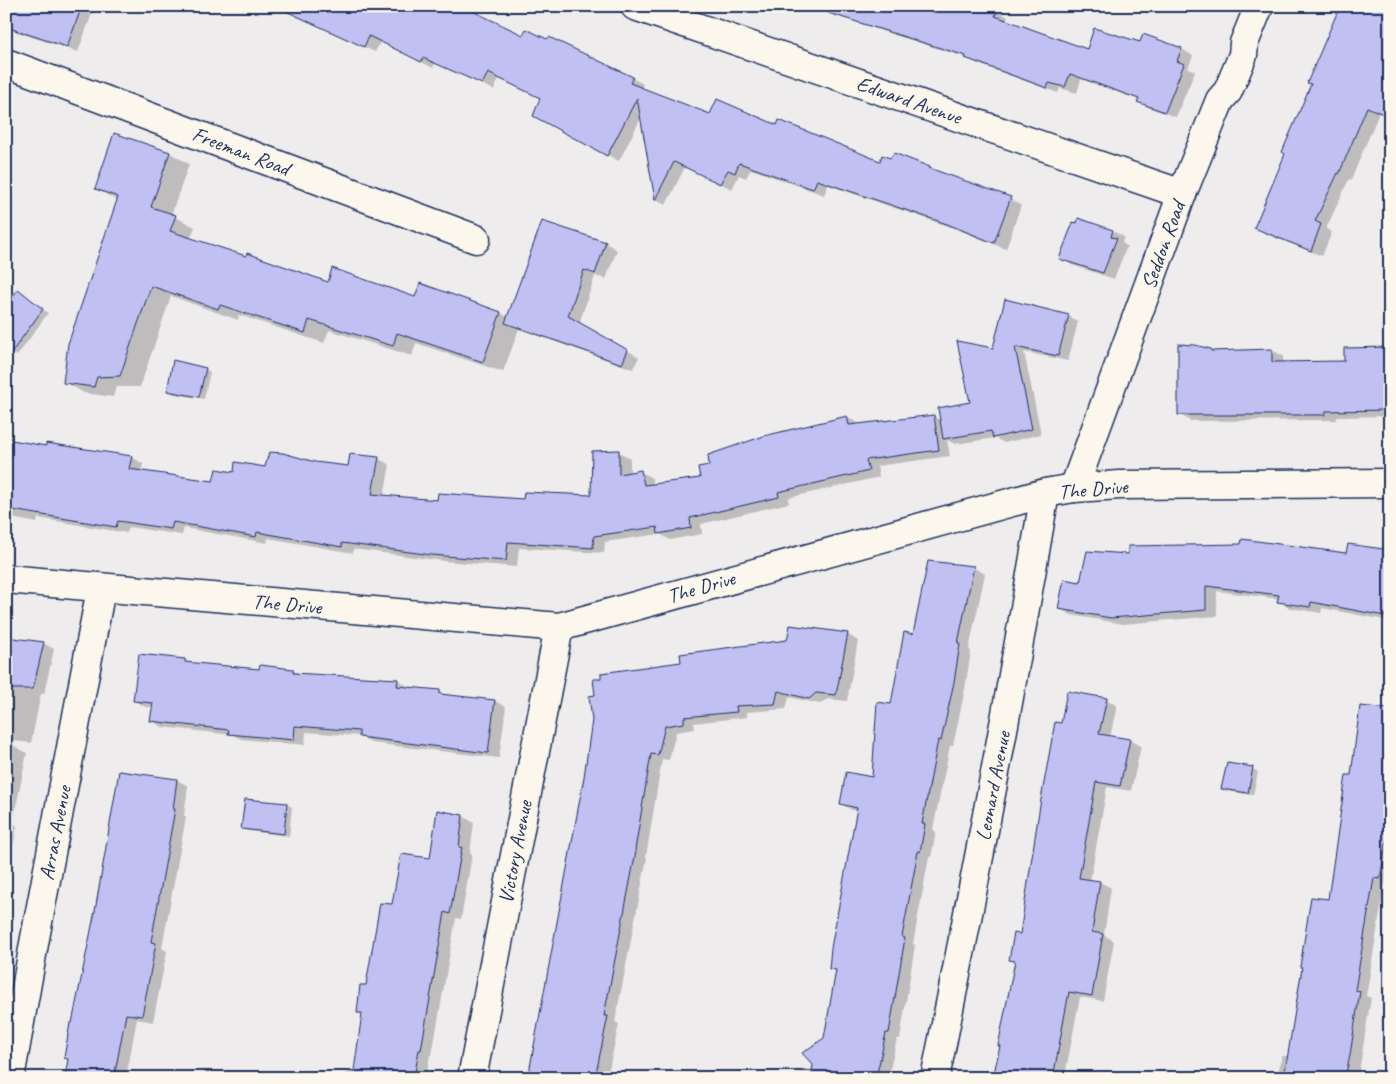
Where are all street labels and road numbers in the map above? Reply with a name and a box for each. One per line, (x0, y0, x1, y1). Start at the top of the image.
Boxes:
street label: Edward Avenue (853, 70, 967, 131)
street label: Freeman Road (189, 121, 297, 183)
street label: Seddon Road (1135, 194, 1192, 292)
street label: The Drive (1057, 473, 1130, 505)
street label: The Drive (664, 565, 739, 609)
street label: The Drive (251, 588, 324, 620)
street label: Leonard Avenue (970, 728, 1017, 843)
street label: Arras Avenue (33, 782, 77, 882)
street label: Victory Avenue (492, 797, 538, 906)

